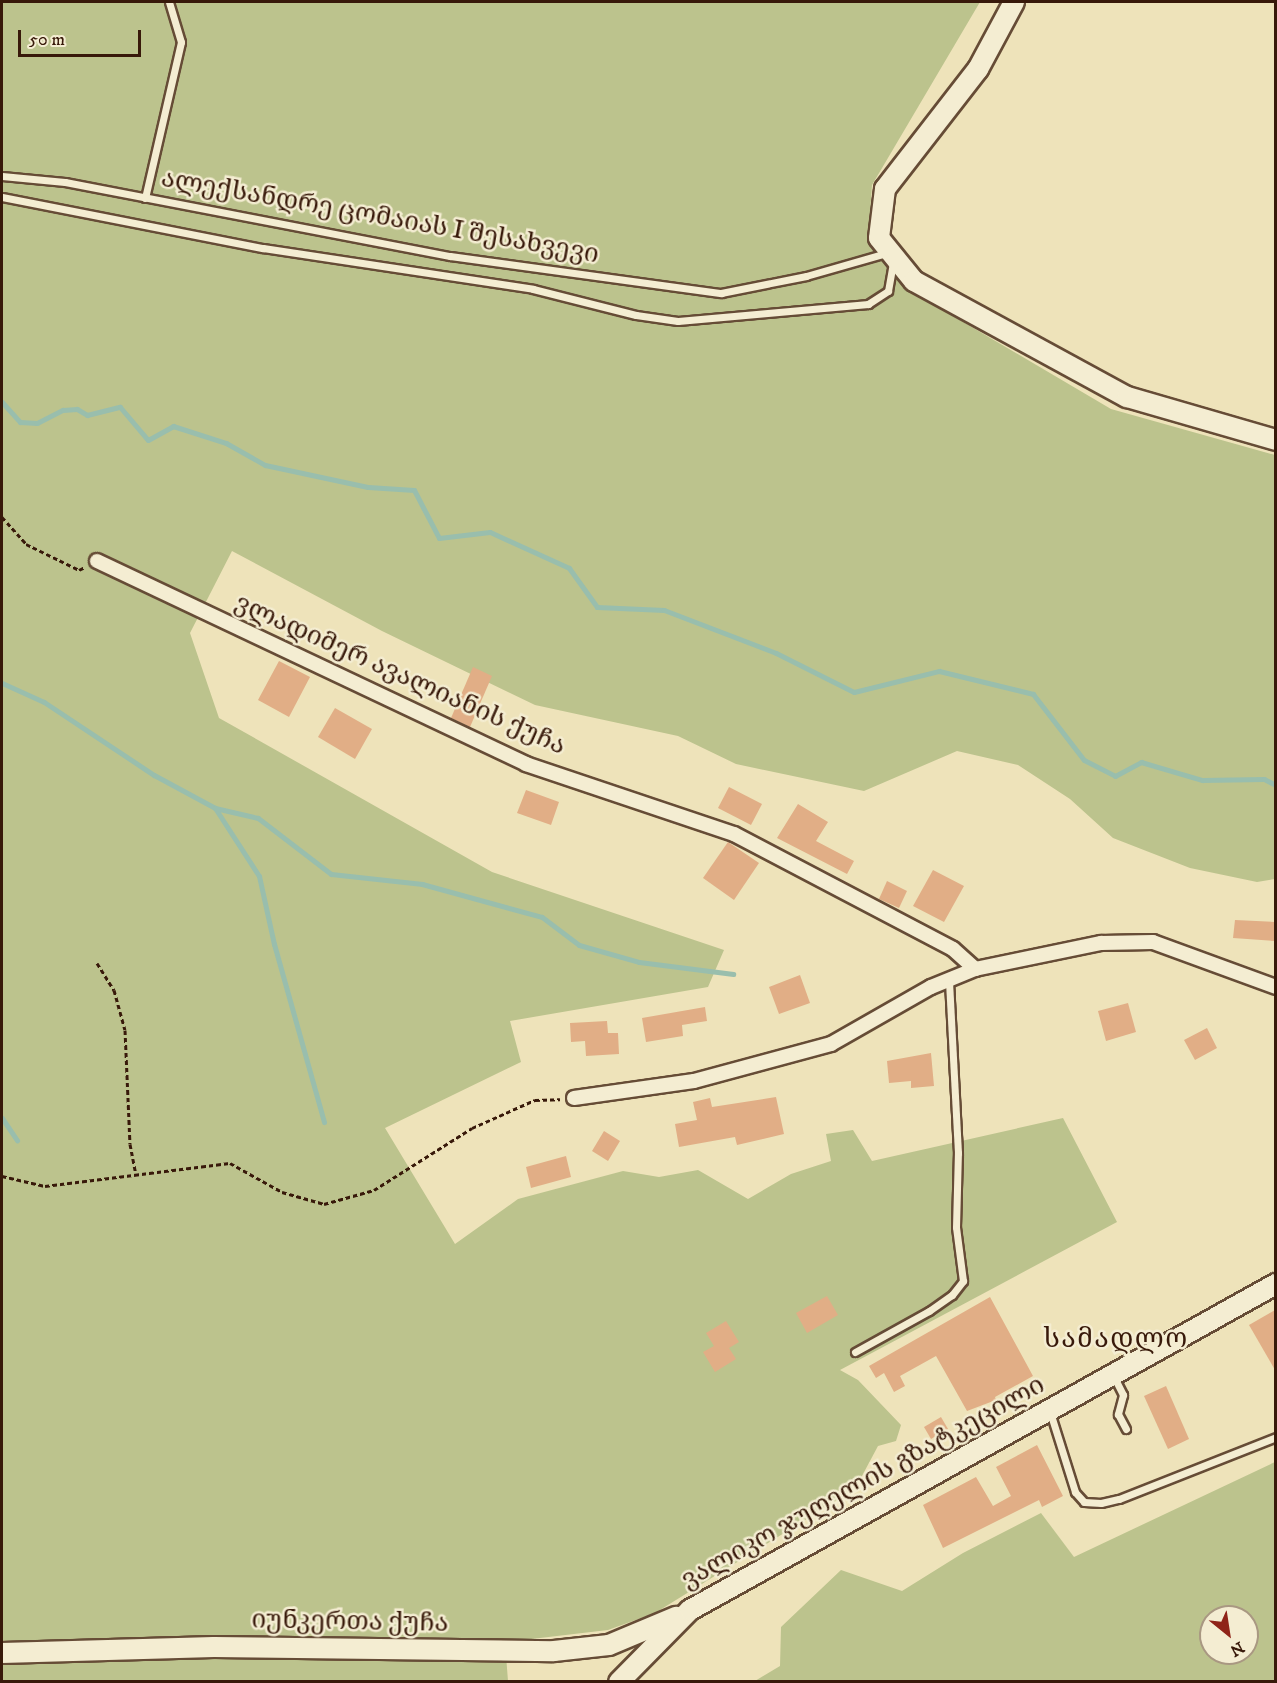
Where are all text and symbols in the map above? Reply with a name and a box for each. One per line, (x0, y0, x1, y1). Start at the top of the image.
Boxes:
scale bar (21, 18, 144, 56)
text: 50 m (29, 29, 65, 51)
street label: ალექსანდრე ცომაიას I შესახვევი (159, 163, 601, 271)
street label: ვლადიმერ ავალიანის ქუჩა (230, 588, 570, 762)
district label: სამადლო (1043, 1324, 1189, 1356)
street label: ვალიკო ჯუღელის გზატკეცილი (676, 1370, 1050, 1596)
street label: იუნკერთა ქუჩა (251, 1605, 449, 1639)
north arrow (1199, 1605, 1259, 1665)
text: N (1226, 1637, 1248, 1661)

